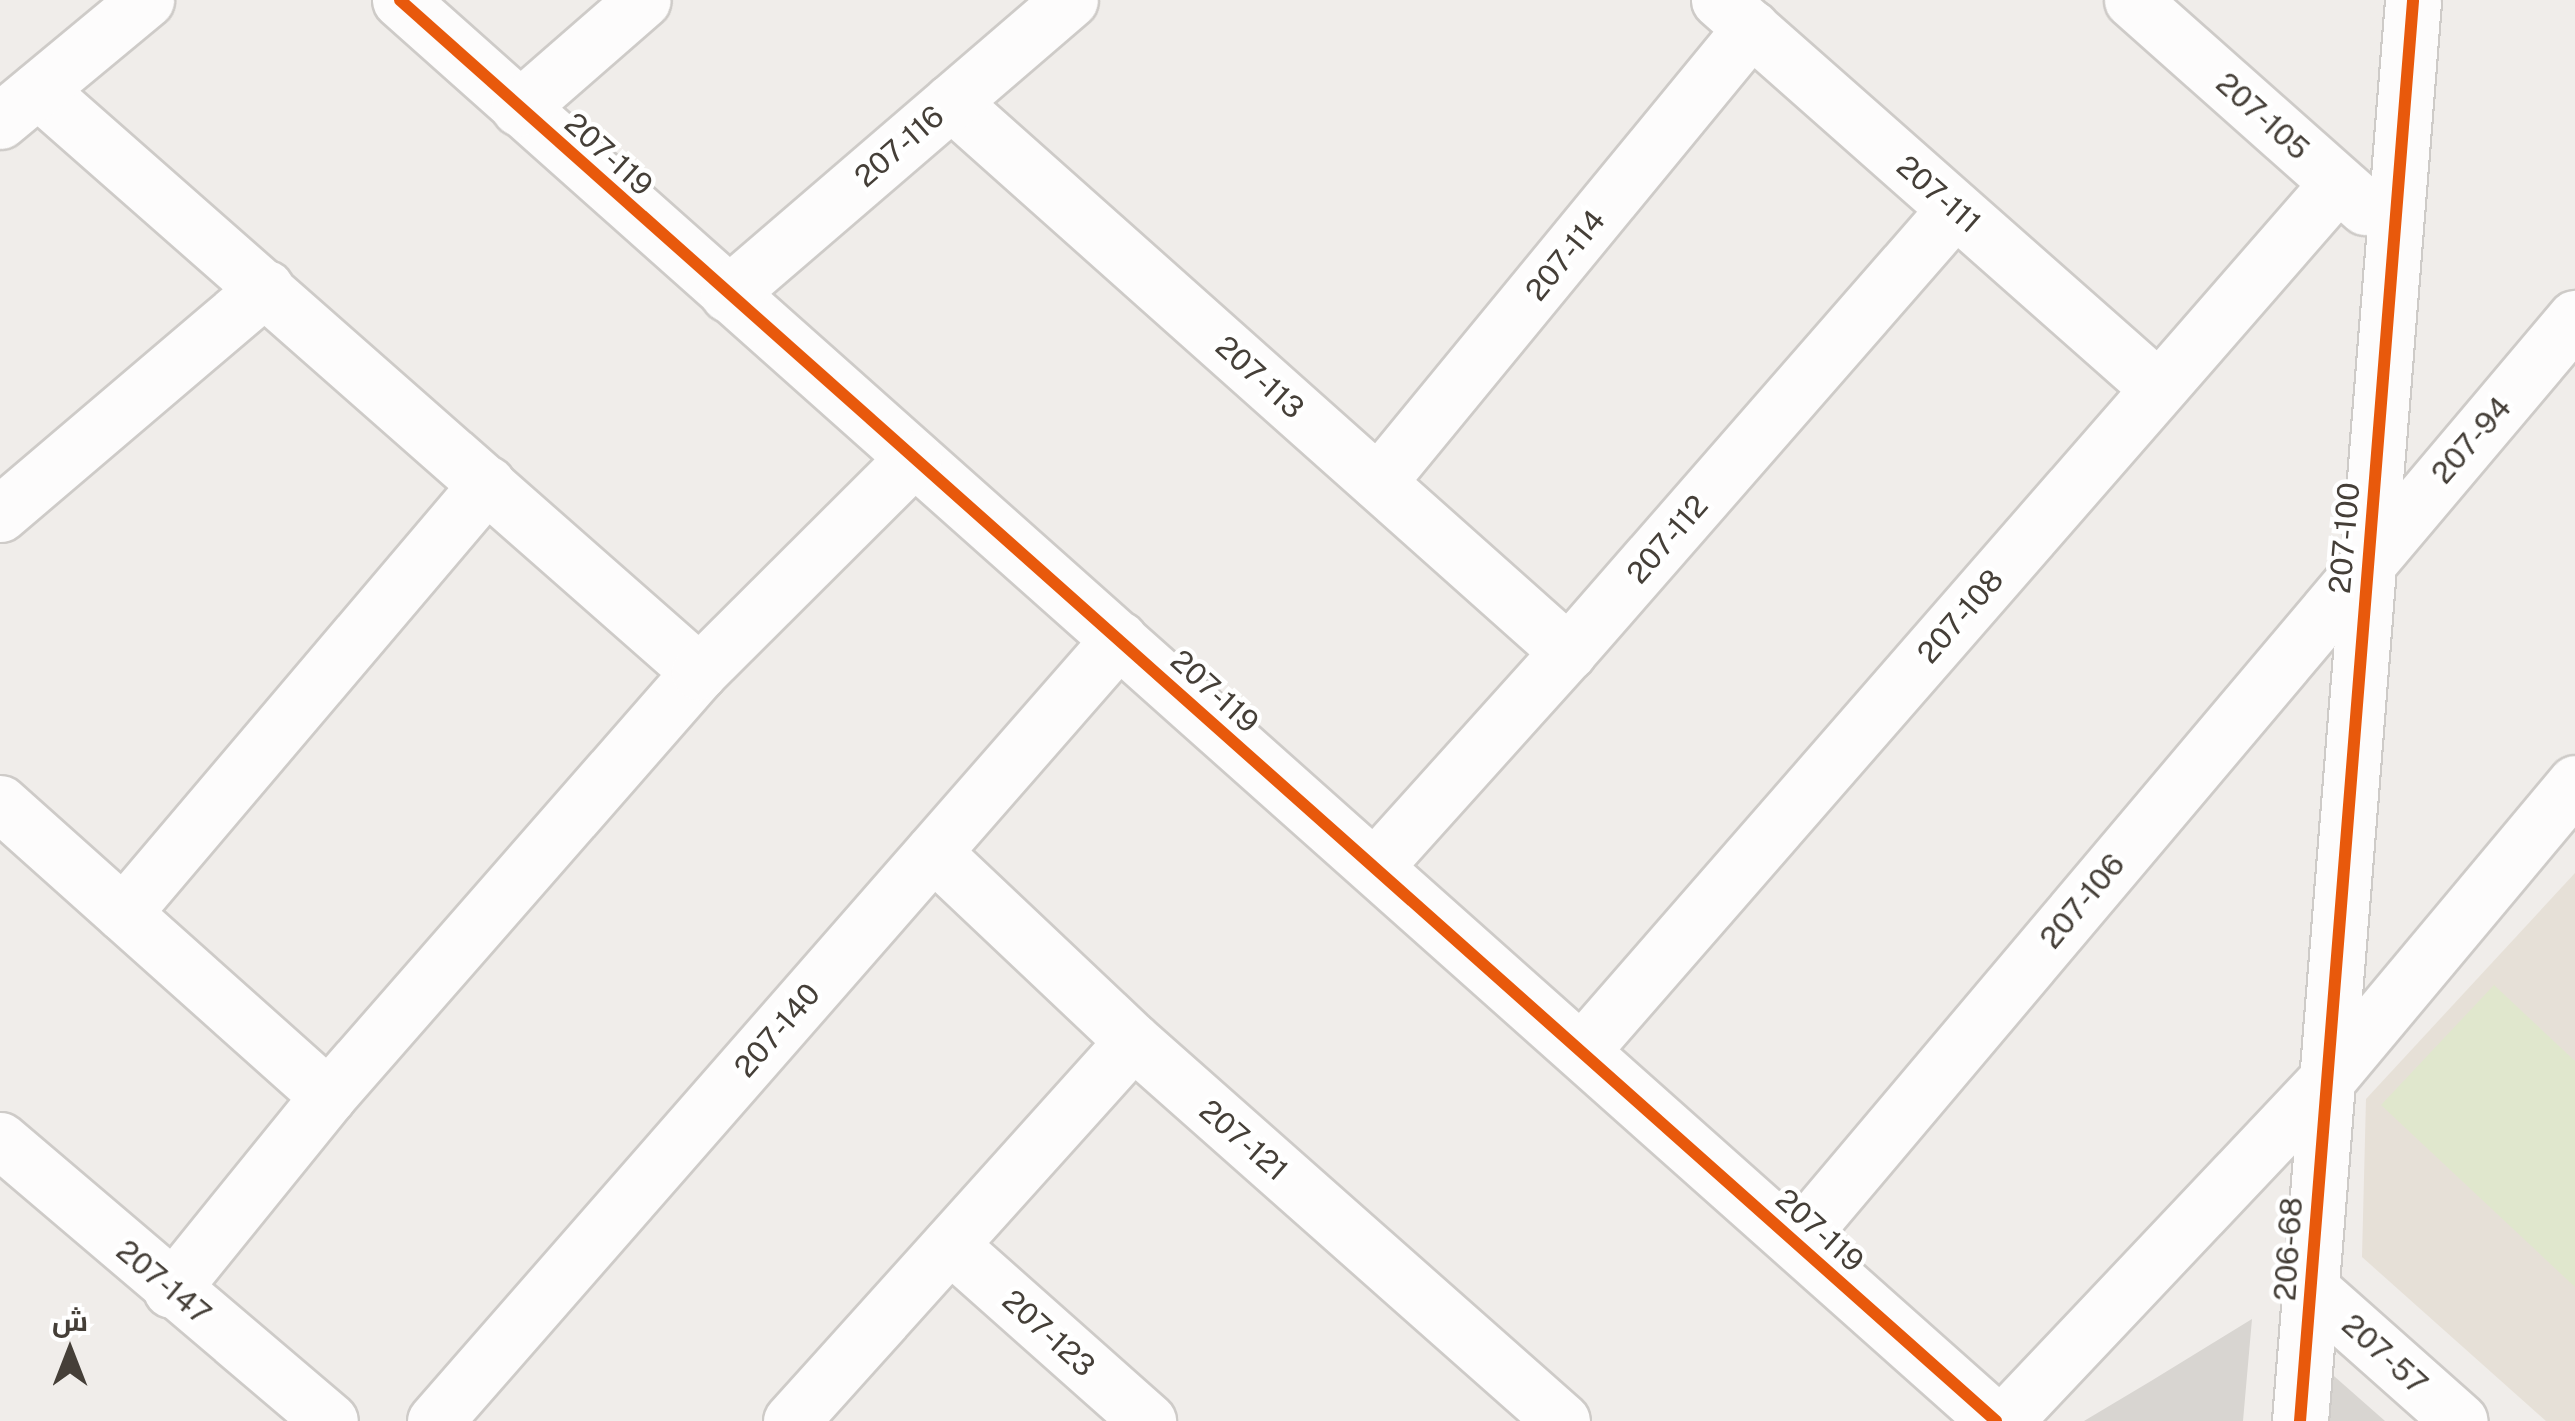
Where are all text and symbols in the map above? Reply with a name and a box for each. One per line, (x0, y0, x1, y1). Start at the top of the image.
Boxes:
street label: 207-105 (2209, 65, 2317, 167)
street label: 207-116 (847, 98, 951, 194)
street label: 207-119 (558, 105, 660, 203)
street label: 207-111 (1890, 148, 1988, 240)
street label: 207-114 (1518, 202, 1612, 308)
street label: 207-113 (1209, 328, 1311, 426)
street label: 207-94 (2424, 389, 2518, 491)
street label: 207-100 (2321, 481, 2367, 595)
street label: 207-112 (1619, 488, 1715, 590)
street label: 207-108 (1909, 562, 2011, 670)
street label: 207-119 (1164, 642, 1266, 740)
street label: 207-106 (2032, 847, 2132, 955)
street label: 207-140 (727, 976, 827, 1084)
street label: 207-121 (1193, 1092, 1295, 1188)
street label: 207-119 (1769, 1181, 1871, 1279)
street label: 206-68 (2266, 1196, 2310, 1302)
street label: 207-147 (110, 1232, 218, 1332)
street label: 207-123 (995, 1282, 1103, 1384)
north arrow (20, 1301, 120, 1401)
text: ش (52, 1304, 88, 1337)
street label: 207-57 (2335, 1306, 2435, 1402)

